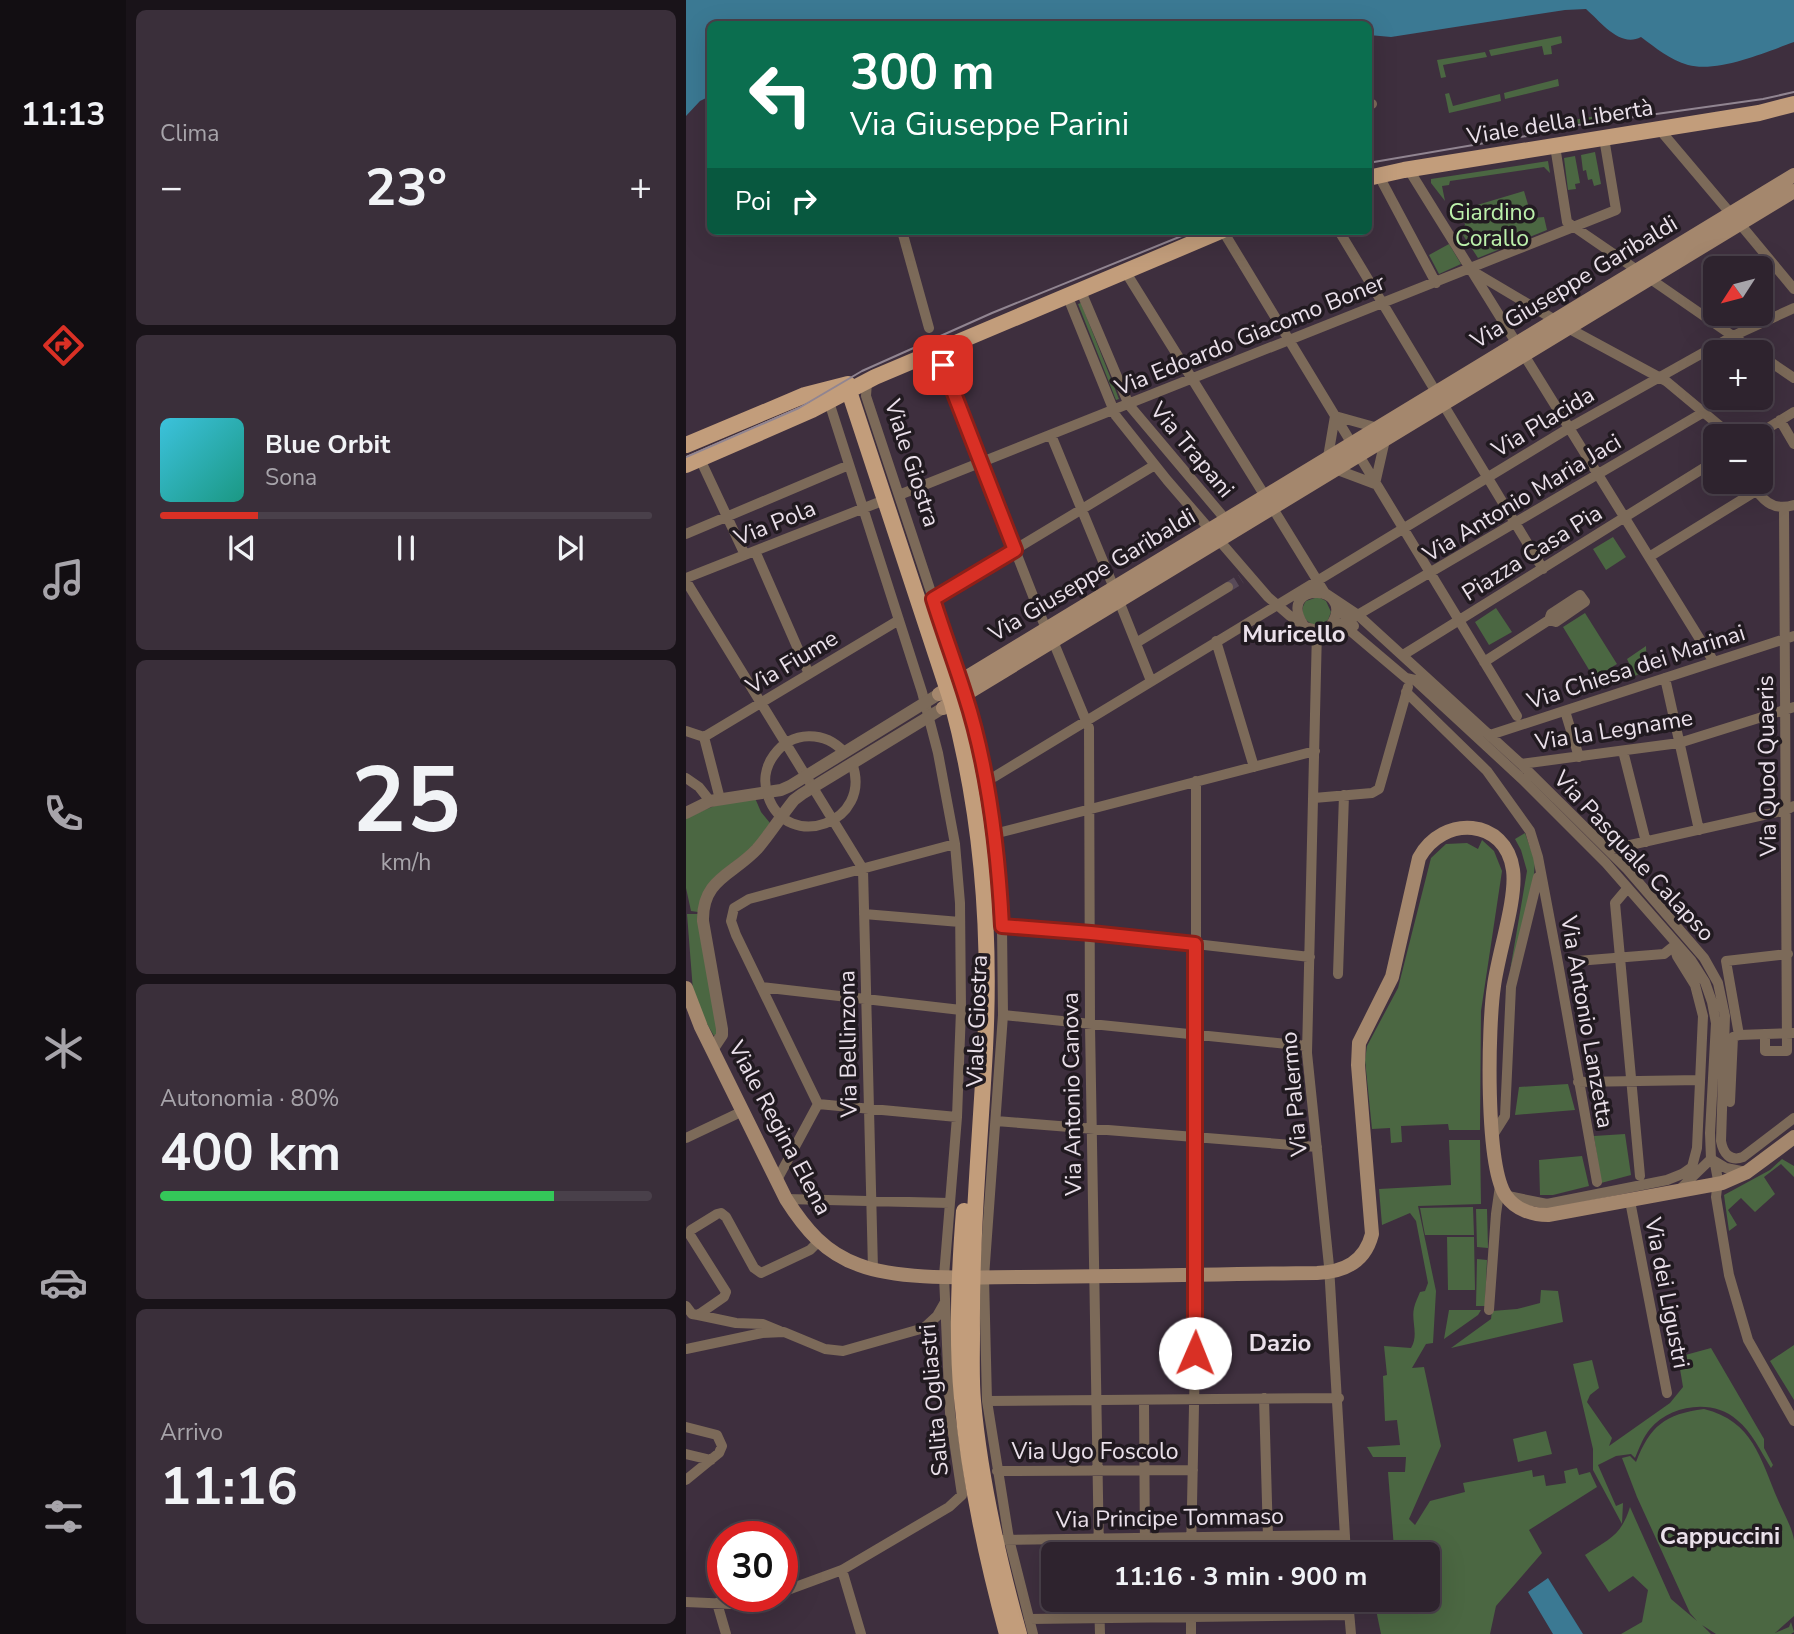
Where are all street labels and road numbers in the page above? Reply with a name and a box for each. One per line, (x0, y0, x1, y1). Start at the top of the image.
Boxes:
street label: Viale della Libertà (1464, 92, 1655, 152)
street label: Via Giuseppe Garibaldi (1464, 208, 1683, 357)
street label: Via Edoardo Giacomo Boner (1109, 266, 1390, 404)
street label: Via Placida (1485, 379, 1600, 465)
street label: Viale Giostra (877, 394, 947, 531)
street label: Via Trapani (1142, 395, 1241, 504)
street label: Via Antonio Maria Jaci (1416, 426, 1627, 570)
street label: Via Pola (729, 493, 820, 554)
street label: Piazza Casa Pia (1456, 497, 1608, 609)
street label: Via Giuseppe Garibaldi (982, 501, 1201, 650)
street label: Via Chiesa dei Marinai (1522, 617, 1749, 717)
street label: Via Fiume (739, 622, 844, 702)
street label: Via Quod Quaeris (1750, 675, 1784, 858)
street label: Via la Legname (1532, 702, 1695, 758)
street label: Via Pasquale Calapso (1546, 763, 1722, 948)
street label: Via Antonio Lanzetta (1553, 912, 1621, 1131)
street label: Viale Giostra (959, 954, 995, 1089)
street label: Via Bellinzona (831, 970, 865, 1119)
street label: Via Antonio Canova (1055, 992, 1089, 1197)
street label: Via Palermo (1273, 1030, 1315, 1159)
street label: Viale Regina Elena (721, 1035, 839, 1221)
street label: Via dei Ligustri (1637, 1214, 1697, 1371)
street label: Salita Ogliastri (912, 1323, 956, 1477)
street label: Via Ugo Foscolo (1011, 1436, 1178, 1467)
street label: Via Principe Tommaso (1055, 1501, 1284, 1536)

